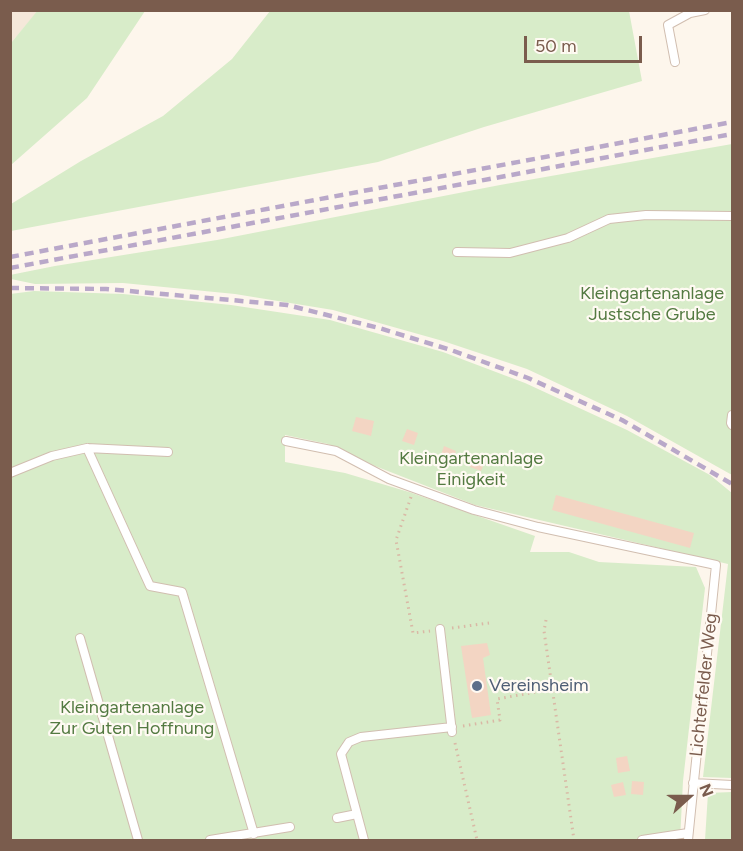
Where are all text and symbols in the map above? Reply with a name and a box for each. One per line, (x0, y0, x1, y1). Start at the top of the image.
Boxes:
scale bar (527, 24, 646, 62)
text: 50 m (535, 35, 577, 57)
park label: Kleingartenanlage Justsche Grube (580, 283, 724, 326)
park label: Kleingartenanlage Einigkeit (399, 448, 543, 490)
street label: Lichterfelder Weg (686, 612, 722, 758)
place label: Vereinsheim (489, 675, 588, 697)
marker: Vereinsheim (470, 679, 484, 693)
park label: Kleingartenanlage Zur Guten Hoffnung (50, 697, 214, 740)
north arrow (659, 767, 719, 827)
text: N (695, 781, 717, 800)

